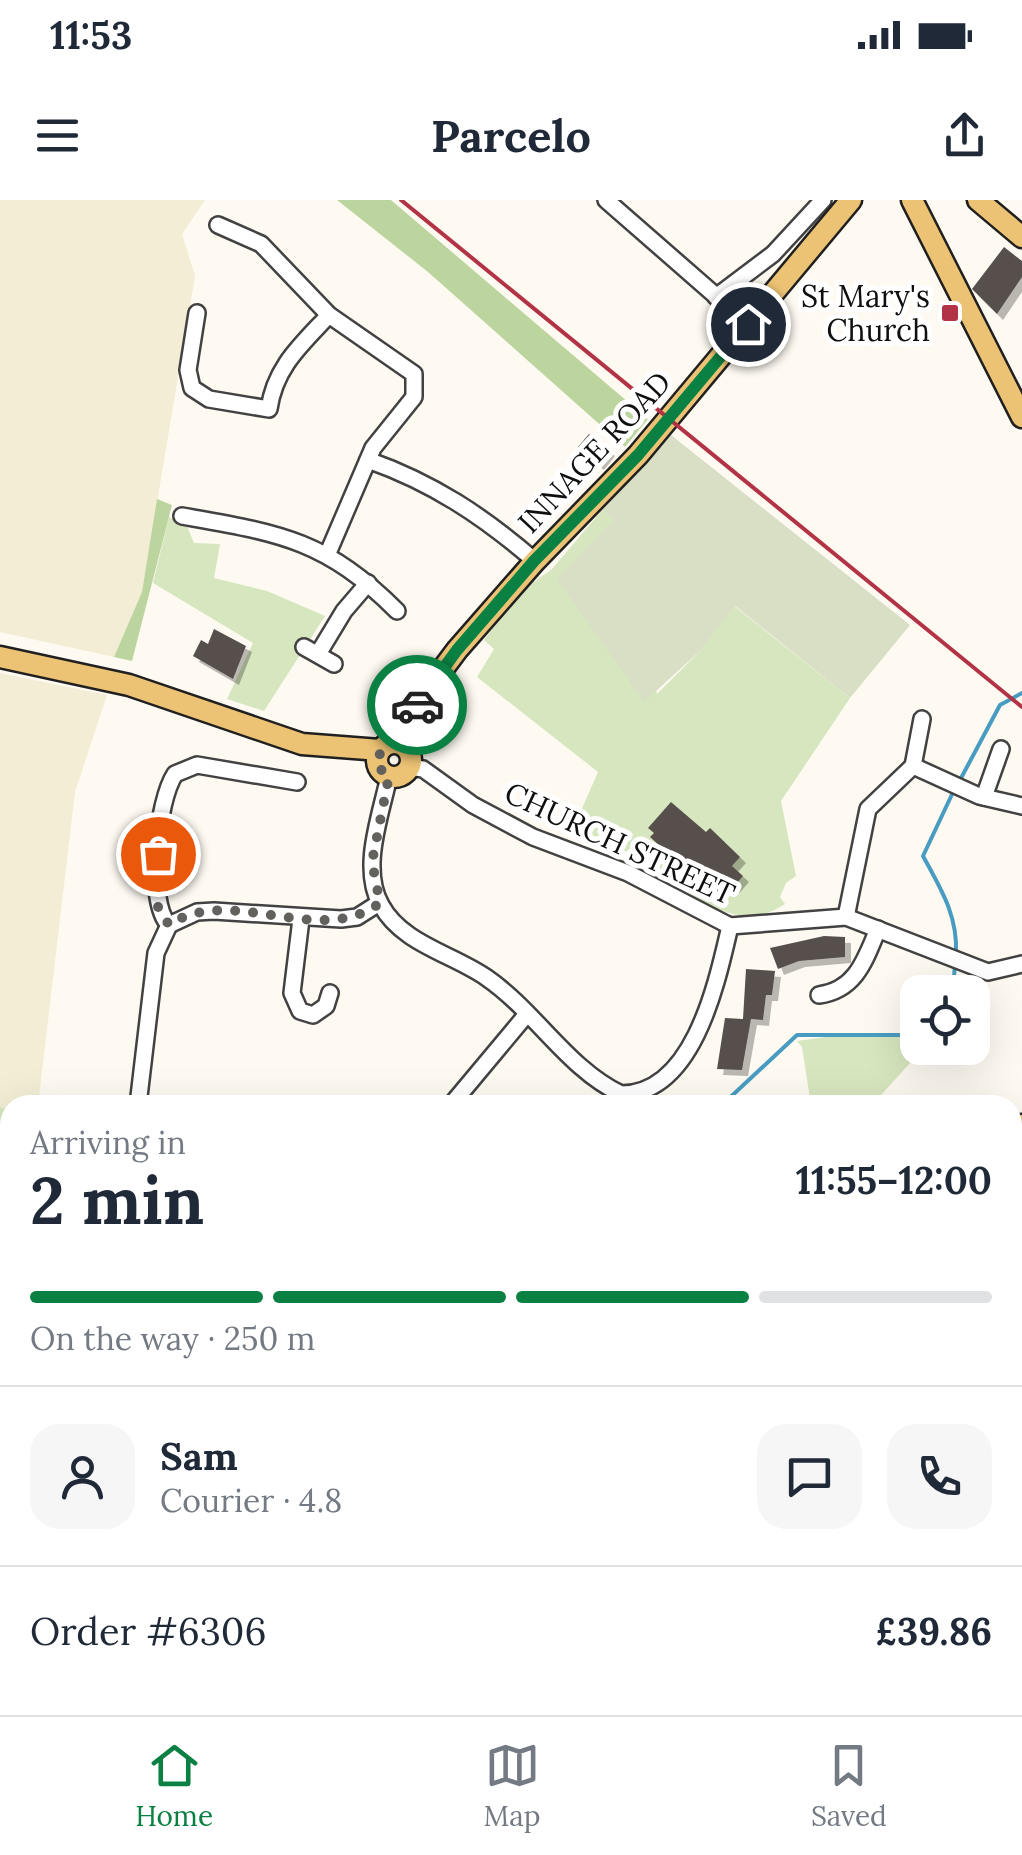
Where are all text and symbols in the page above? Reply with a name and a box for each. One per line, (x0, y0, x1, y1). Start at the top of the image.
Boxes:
text: 11:53 (50, 11, 132, 59)
text: Parcelo (431, 107, 591, 164)
icon: menu (30, 108, 85, 163)
icon: share (937, 108, 992, 163)
place label: St Mary's Church (801, 277, 930, 349)
pin (706, 282, 791, 367)
icon: home (721, 297, 776, 352)
marker: St Mary's Church (939, 302, 961, 324)
street label: INNAGE ROAD (509, 363, 679, 541)
courier (367, 655, 467, 755)
icon: car (390, 678, 445, 733)
street label: CHURCH STREET (499, 773, 741, 913)
pin (116, 812, 201, 897)
icon: bag (131, 827, 186, 882)
map controls (900, 975, 990, 1065)
button: locate (900, 975, 990, 1065)
text: Arriving in (30, 1122, 186, 1163)
text: 11:55–12:00 (796, 1156, 992, 1204)
text: 2 min (30, 1159, 204, 1242)
text: On the way · 250 m (30, 1318, 315, 1359)
button: person (30, 1424, 135, 1529)
button: chat (757, 1424, 862, 1529)
button: phone (887, 1424, 992, 1529)
text: Sam (160, 1432, 238, 1480)
text: Courier · 4.8 (160, 1480, 342, 1521)
text: Order #6306 (30, 1607, 266, 1655)
text: £39.86 (875, 1607, 992, 1655)
tab: Home (135, 1738, 213, 1834)
tab: Map (484, 1738, 540, 1834)
tab: Saved (811, 1738, 887, 1834)

